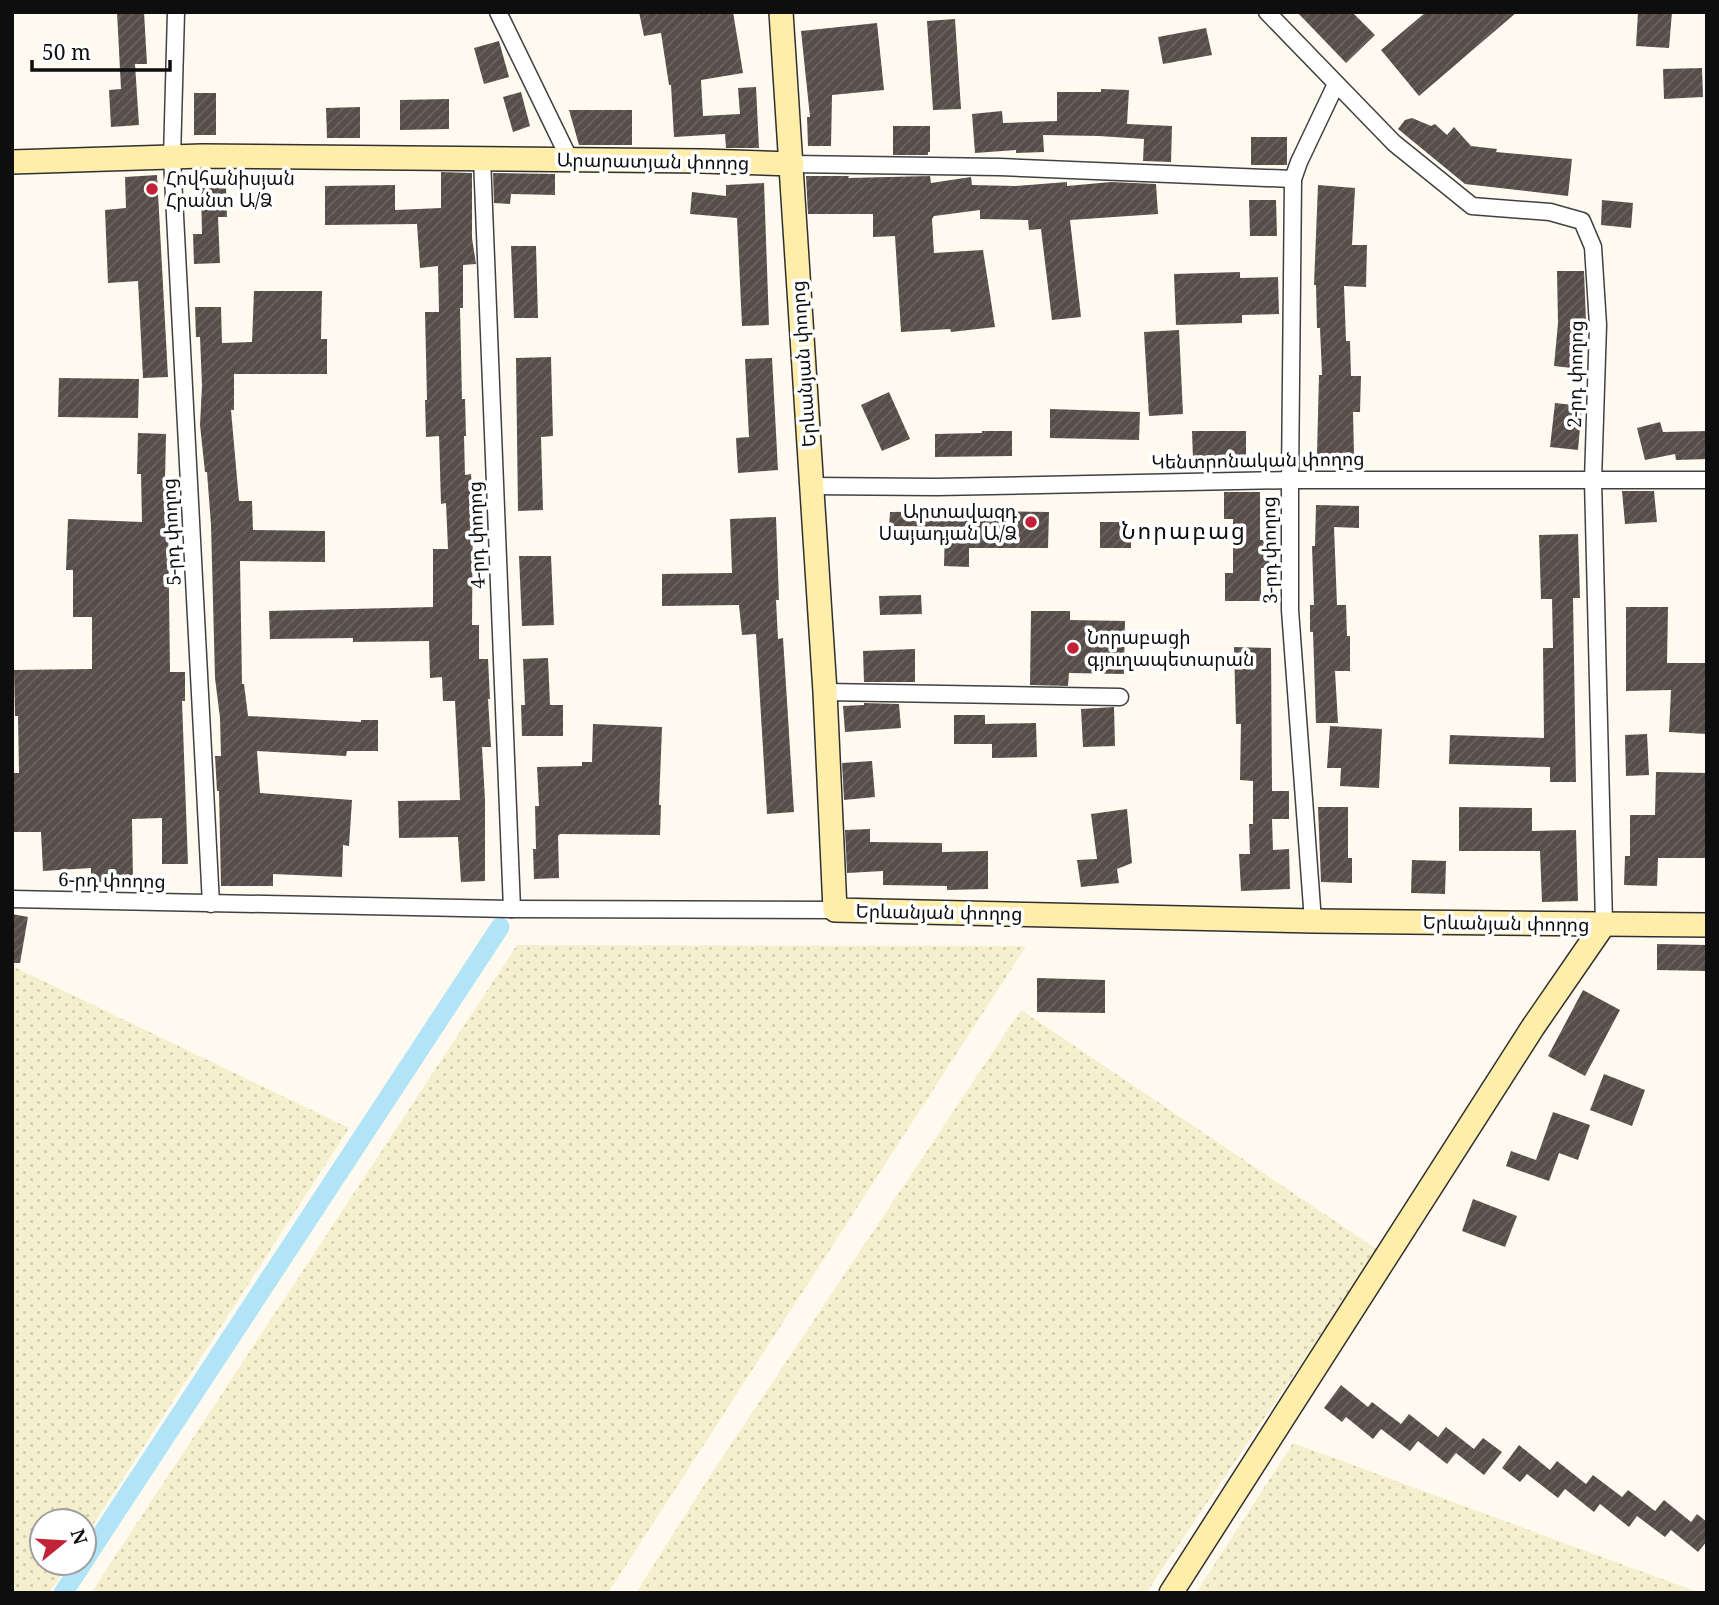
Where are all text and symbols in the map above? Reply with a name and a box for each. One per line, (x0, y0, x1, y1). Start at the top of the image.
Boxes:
scale bar (32, 28, 170, 72)
text: 50 m (42, 38, 91, 66)
street label: Արարատյան փողոց (556, 146, 750, 176)
place label: Հովհանիսյան Հրանտ Ա/Ձ (166, 165, 295, 213)
marker: Հովհանիսյան Հրանտ Ա/Ձ (144, 181, 160, 197)
street label: Երևանյան փողոց (784, 280, 822, 448)
street label: 2-րդ փողոց (1561, 320, 1589, 428)
street label: Կենտրոնական փողոց (1151, 445, 1365, 475)
street label: 5-րդ փողոց (155, 478, 187, 586)
street label: 4-րդ փողոց (461, 481, 491, 589)
street label: 3-րդ փողոց (1255, 496, 1283, 604)
place label: Արտավազդ Սայադյան Ա/Ձ (879, 498, 1018, 546)
marker: Արտավազդ Սայադյան Ա/Ձ (1023, 514, 1039, 530)
district label: Նորաբաց (1121, 514, 1247, 546)
place label: Նորաբացի գյուղապետարան (1087, 624, 1254, 672)
marker: Նորաբացի գյուղապետարան (1065, 640, 1081, 656)
street label: 6-րդ փողոց (58, 866, 166, 894)
street label: Երևանյան փողոց (855, 898, 1023, 926)
street label: Երևանյան փողոց (1422, 909, 1590, 937)
north arrow (28, 1507, 98, 1577)
text: N (64, 1526, 94, 1548)

